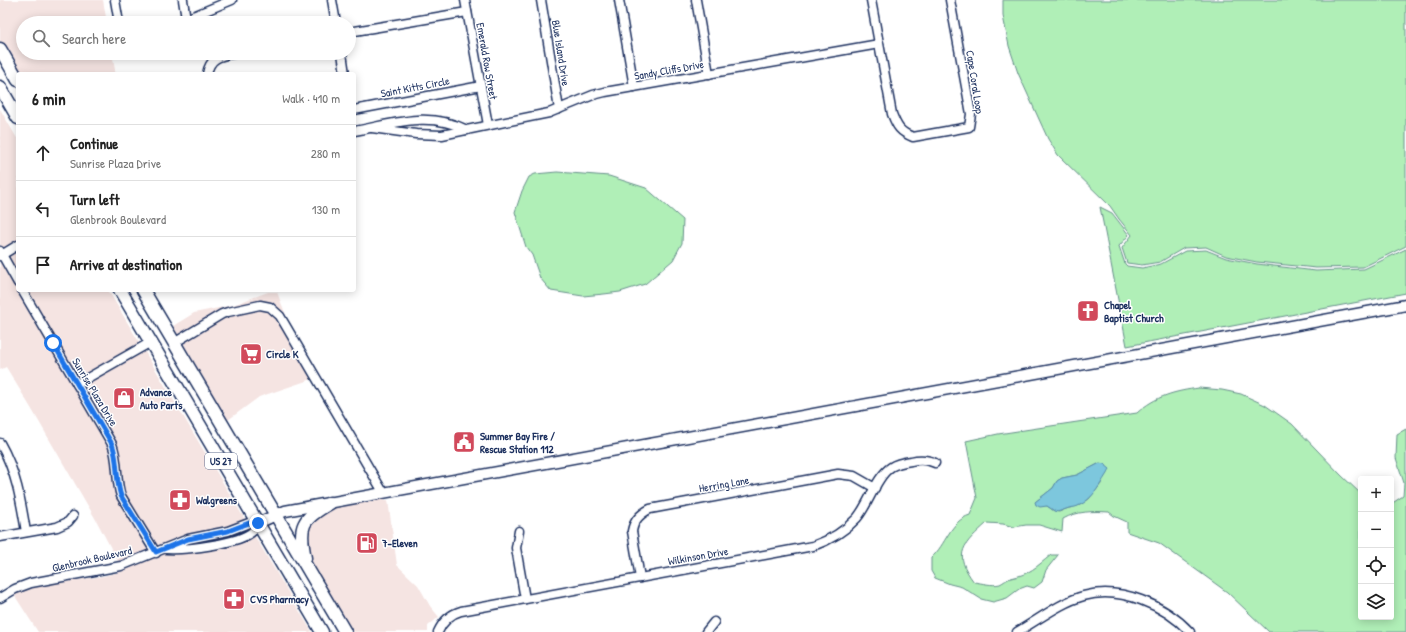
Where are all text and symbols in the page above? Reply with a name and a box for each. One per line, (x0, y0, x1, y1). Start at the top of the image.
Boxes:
search box (16, 16, 356, 60)
street label: Blue Island Drive (549, 19, 573, 87)
street label: Emerald Row Street (473, 22, 501, 101)
icon: search (30, 27, 52, 49)
text: Search here (62, 28, 126, 49)
street label: Cape Coral Loop (963, 49, 987, 115)
street label: Sandy Cliffs Drive (633, 57, 706, 83)
street label: Saint Kitts Circle (379, 73, 451, 101)
text: 6 min (32, 87, 66, 110)
text: Walk · 410 m (282, 89, 340, 107)
text: Continue (70, 133, 118, 154)
icon: ahead (32, 142, 54, 164)
text: 280 m (311, 144, 340, 162)
text: Sunrise Plaza Drive (70, 154, 161, 172)
text: Turn left (70, 189, 120, 210)
icon: left (32, 198, 54, 220)
text: 130 m (312, 200, 340, 218)
text: Glenbrook Boulevard (70, 210, 166, 228)
icon: arrive (32, 254, 54, 276)
text: Arrive at destination (70, 254, 182, 275)
church icon: Chapel Baptist Church (1075, 298, 1101, 324)
place label: Chapel Baptist Church (1104, 298, 1164, 326)
route start (44, 334, 62, 352)
supermarket icon: Circle K (238, 341, 264, 367)
place label: Circle K (266, 347, 299, 361)
street label: Sunrise Plaza Drive (69, 355, 121, 429)
shop icon: Advance Auto Parts (111, 385, 137, 411)
place label: Advance Auto Parts (140, 385, 183, 412)
public building icon: Summer Bay Fire / Rescue Station 112 (451, 429, 477, 455)
place label: Summer Bay Fire / Rescue Station 112 (480, 429, 555, 456)
road number: US 27 (205, 453, 237, 469)
street label: Herring Lane (698, 473, 751, 495)
map controls (1358, 476, 1394, 620)
button: + (1358, 476, 1394, 512)
pharmacy icon: Walgreens (167, 487, 193, 513)
place label: Walgreens (196, 493, 238, 508)
button: − (1358, 512, 1394, 548)
route end (249, 514, 267, 532)
fuel station icon: 7-Eleven (354, 530, 380, 556)
place label: 7-Eleven (381, 536, 418, 550)
street label: Glenbrook Boulevard (51, 543, 134, 575)
street label: Wilkinson Drive (667, 544, 730, 568)
button: locate (1358, 548, 1394, 584)
button: layers (1358, 584, 1394, 620)
pharmacy icon: CVS Pharmacy (221, 586, 247, 612)
place label: CVS Pharmacy (250, 592, 309, 607)

